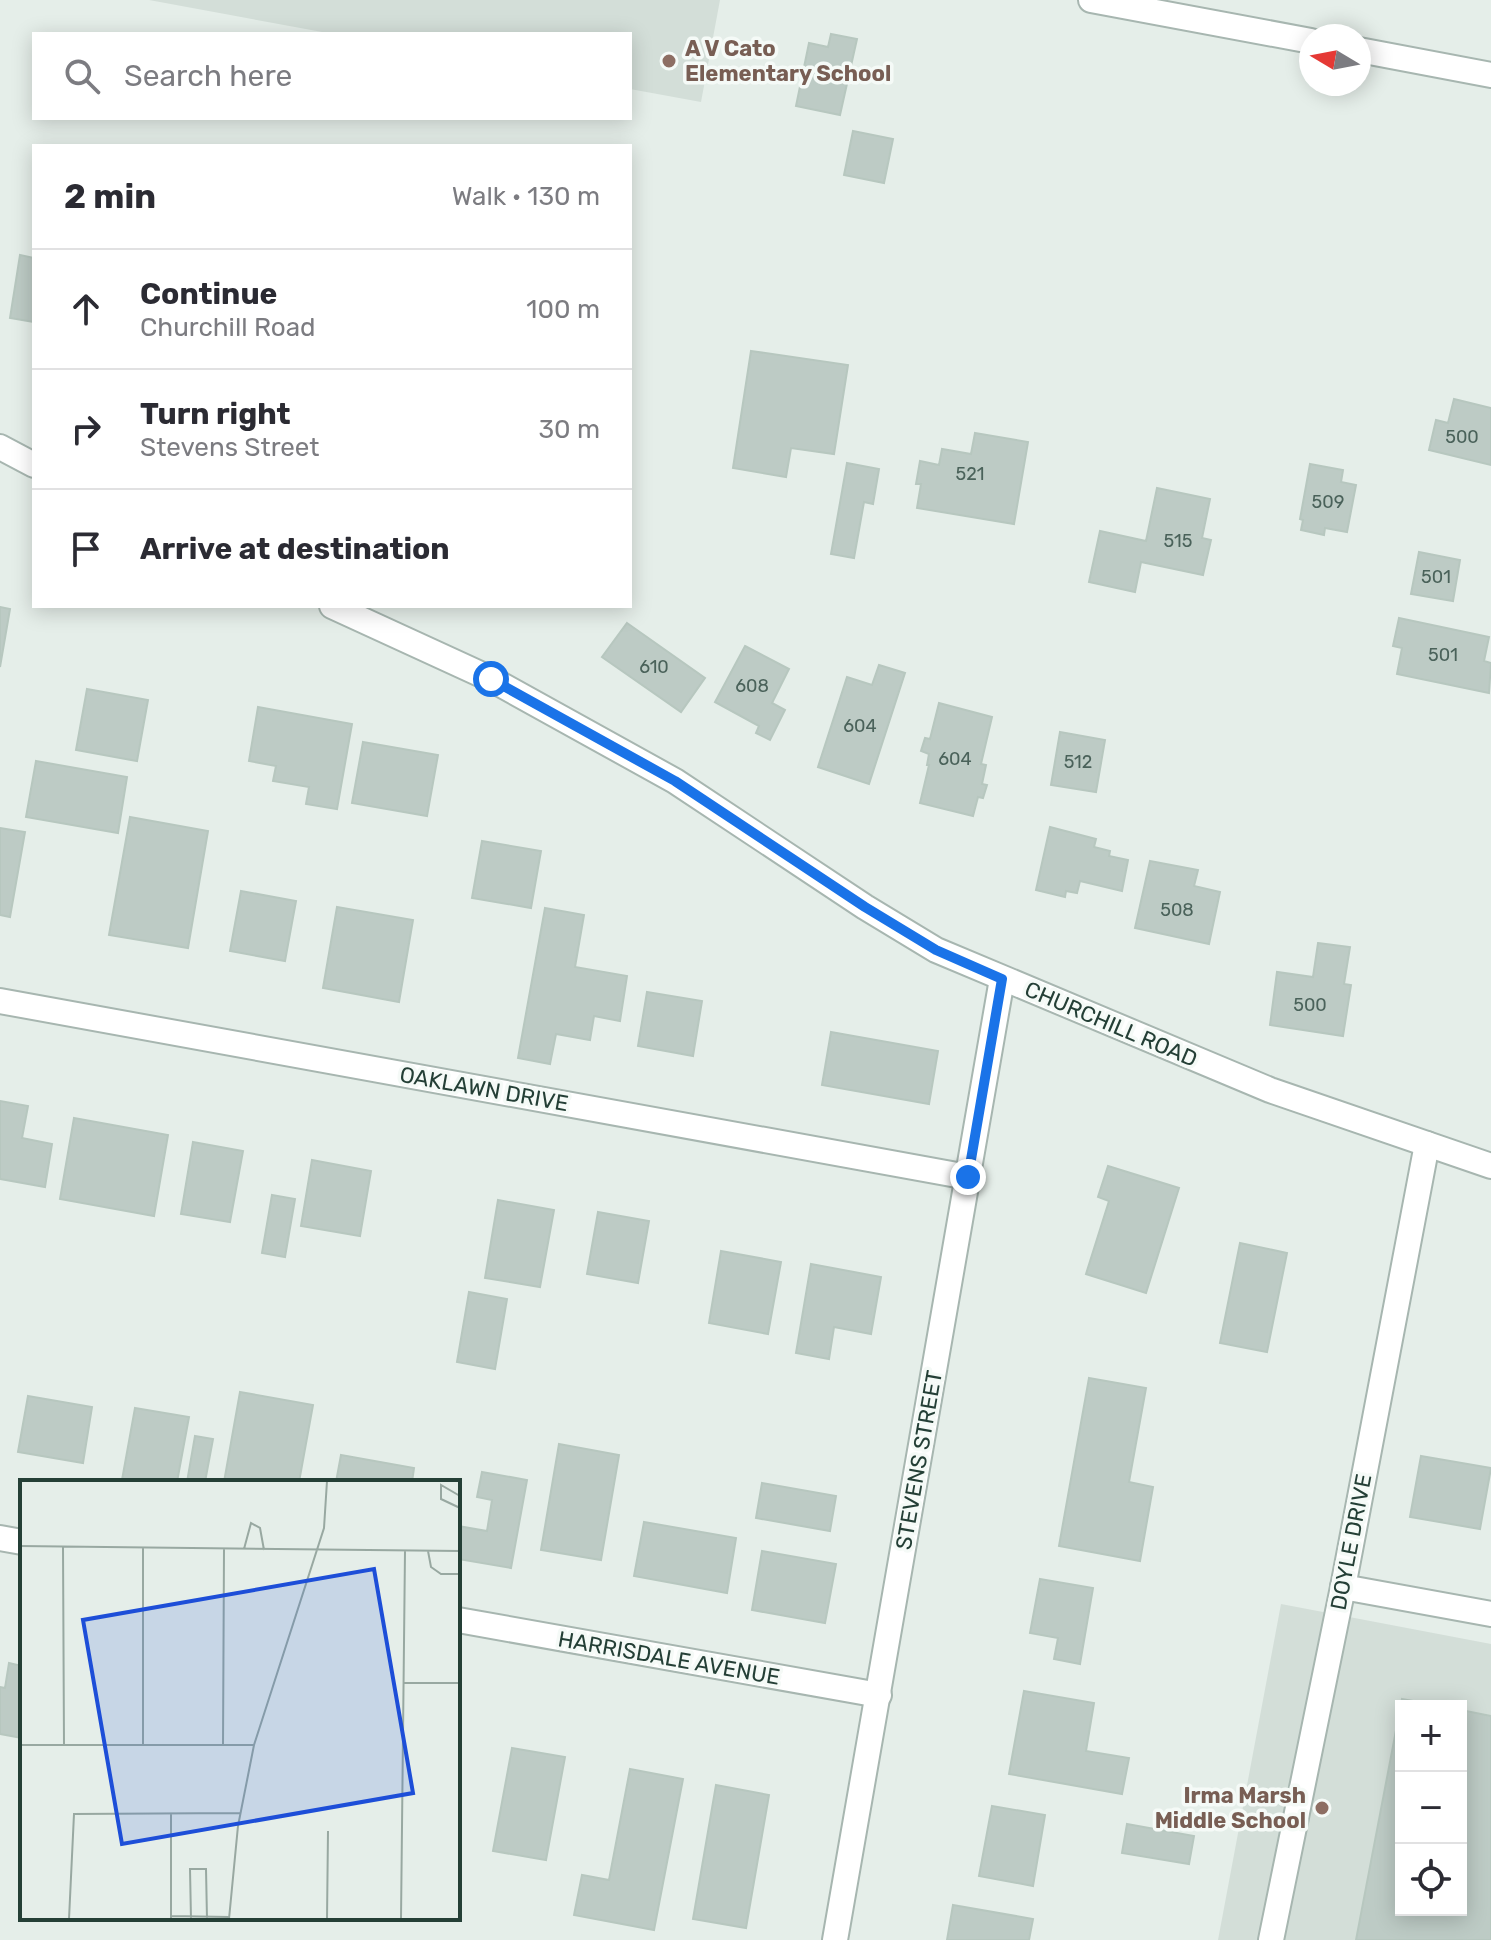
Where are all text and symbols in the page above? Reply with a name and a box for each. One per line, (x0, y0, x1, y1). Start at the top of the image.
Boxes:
north arrow (1299, 24, 1371, 96)
search box (32, 32, 632, 120)
place label: A V Cato Elementary School (685, 35, 891, 87)
marker: A V Cato Elementary School (660, 52, 678, 70)
icon: search (60, 54, 104, 98)
text: Search here (124, 58, 292, 94)
text: 2 min (64, 176, 156, 217)
text: Walk · 130 m (452, 181, 600, 212)
text: Continue (140, 276, 277, 312)
icon: ahead (64, 287, 108, 331)
text: 100 m (526, 294, 600, 325)
text: Churchill Road (140, 312, 316, 343)
text: Turn right (140, 396, 291, 432)
icon: right (64, 407, 108, 451)
text: 30 m (538, 414, 600, 445)
house number: 500 (1445, 426, 1479, 448)
text: Stevens Street (140, 432, 319, 463)
house number: 521 (956, 463, 984, 485)
house number: 509 (1312, 491, 1344, 513)
icon: arrive (64, 527, 108, 571)
house number: 515 (1164, 530, 1192, 552)
text: Arrive at destination (140, 531, 450, 567)
house number: 501 (1421, 566, 1451, 588)
house number: 501 (1428, 644, 1458, 666)
house number: 610 (639, 656, 669, 678)
route start (473, 661, 509, 697)
house number: 608 (735, 675, 769, 697)
house number: 604 (843, 715, 877, 737)
house number: 604 (938, 748, 972, 770)
house number: 512 (1064, 751, 1092, 773)
house number: 508 (1160, 899, 1194, 921)
street label: CHURCHILL ROAD (1021, 975, 1201, 1073)
house number: 500 (1293, 994, 1327, 1016)
street label: OAKLAWN DRIVE (398, 1061, 570, 1117)
route end (950, 1159, 986, 1195)
street label: STEVENS STREET (890, 1368, 948, 1552)
street label: DOYLE DRIVE (1325, 1472, 1377, 1612)
inset map (20, 1480, 460, 1920)
street label: HARRISDALE AVENUE (556, 1625, 782, 1691)
map controls (1395, 1700, 1467, 1916)
button: + (1395, 1700, 1467, 1772)
button: − (1395, 1772, 1467, 1844)
place label: Irma Marsh Middle School (1155, 1782, 1306, 1834)
marker: Irma Marsh Middle School (1313, 1799, 1331, 1817)
button: locate (1395, 1844, 1467, 1916)

